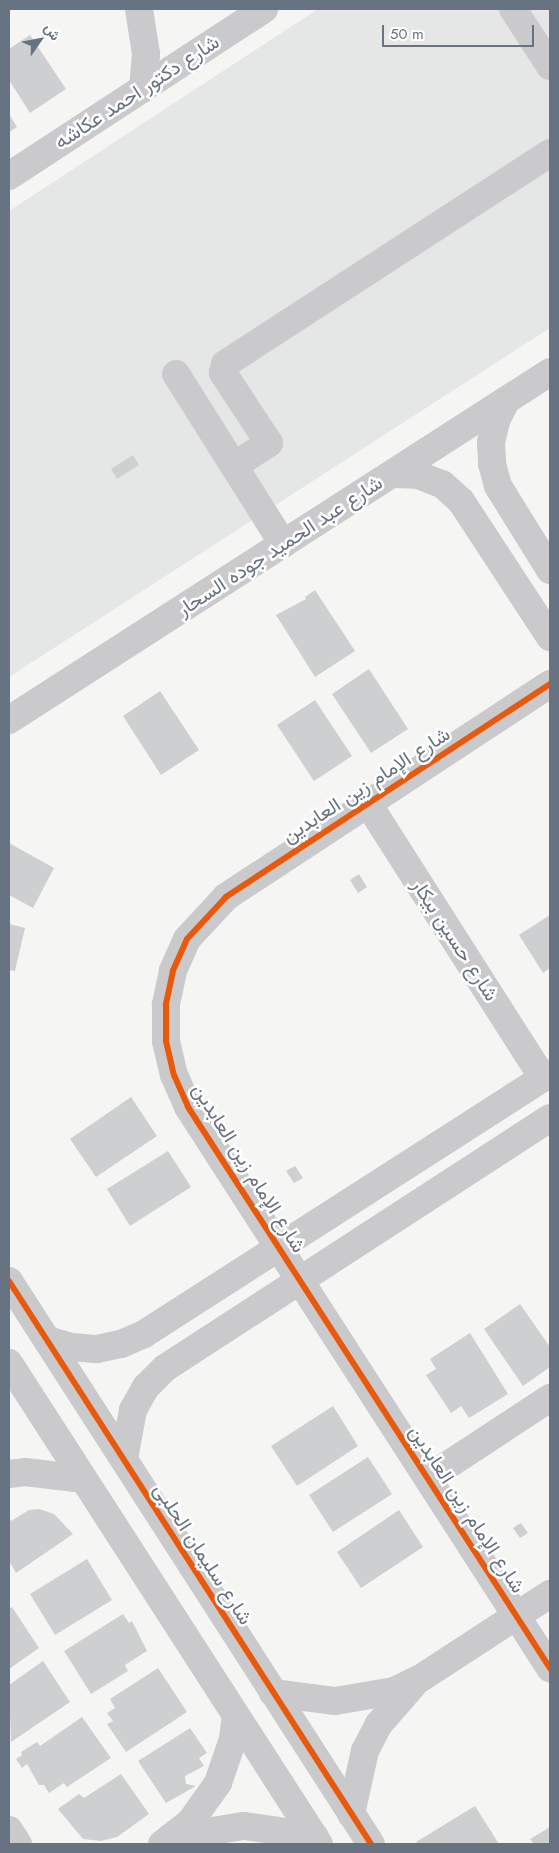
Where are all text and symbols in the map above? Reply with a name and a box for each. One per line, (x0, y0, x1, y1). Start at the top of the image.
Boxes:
north arrow (15, 15, 65, 65)
scale bar (384, 15, 536, 47)
text: 50 m (390, 23, 424, 45)
street label: شارع دكتور احمد عكاشه (50, 30, 224, 154)
street label: شارع عبد الحميد جوده السحار (173, 471, 387, 621)
street label: شارع الإمام زين العابدين (278, 722, 454, 848)
street label: شارع حسين بيكار (407, 875, 503, 1005)
street label: شارع الإمام زين العابدين (187, 1079, 311, 1257)
street label: شارع الإمام زين العابدين (404, 1421, 530, 1597)
street label: شارع سليمان الحلبى (148, 1479, 258, 1629)

